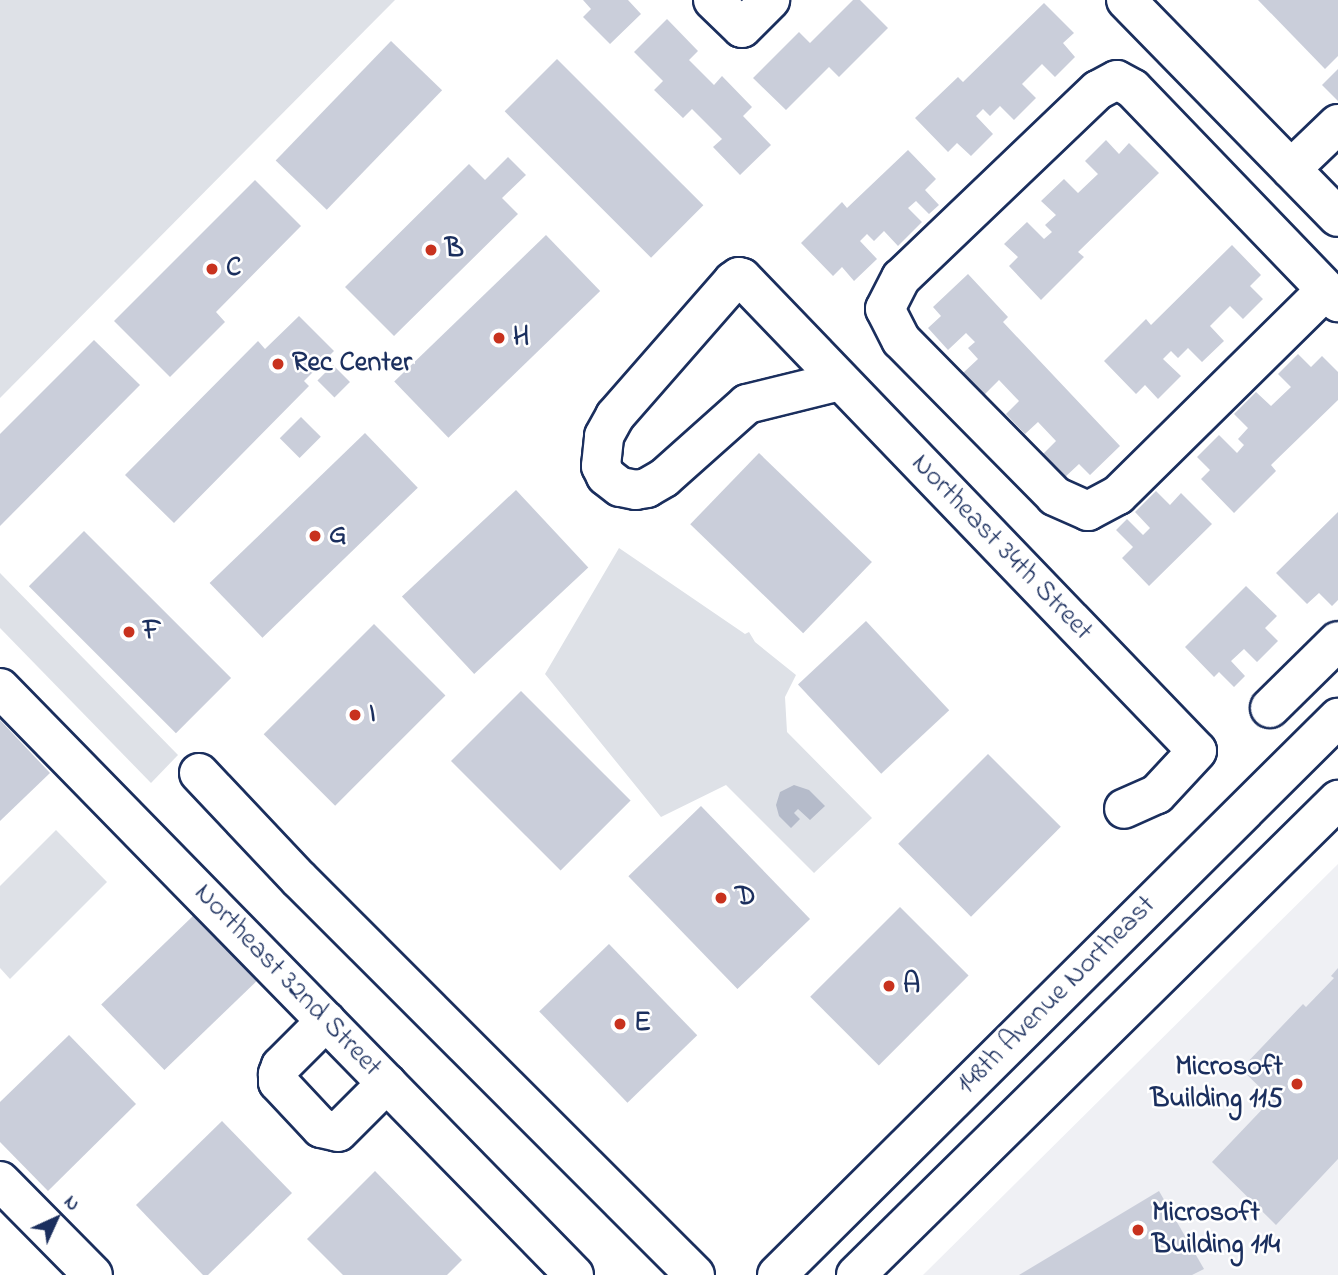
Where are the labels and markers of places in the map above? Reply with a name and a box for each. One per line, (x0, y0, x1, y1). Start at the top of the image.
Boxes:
place label: B (445, 233, 464, 267)
marker: B (423, 242, 439, 258)
place label: C (226, 252, 241, 286)
marker: C (204, 261, 220, 277)
place label: H (513, 321, 529, 355)
marker: H (491, 330, 507, 346)
place label: Rec Center (292, 347, 412, 381)
marker: Rec Center (270, 356, 286, 372)
place label: G (329, 519, 347, 553)
marker: G (307, 528, 323, 544)
place label: F (143, 615, 161, 649)
marker: F (121, 624, 137, 640)
place label: I (369, 698, 376, 732)
marker: I (347, 707, 363, 723)
place label: D (735, 881, 756, 915)
marker: D (713, 890, 729, 906)
place label: A (903, 969, 920, 1003)
marker: A (881, 978, 897, 994)
place label: E (634, 1007, 651, 1041)
marker: E (612, 1016, 628, 1032)
place label: Microsoft Building 115 (1150, 1051, 1283, 1117)
marker: Microsoft Building 115 (1289, 1076, 1305, 1092)
place label: Microsoft Building 114 (1152, 1197, 1280, 1263)
marker: Microsoft Building 114 (1130, 1222, 1146, 1238)

